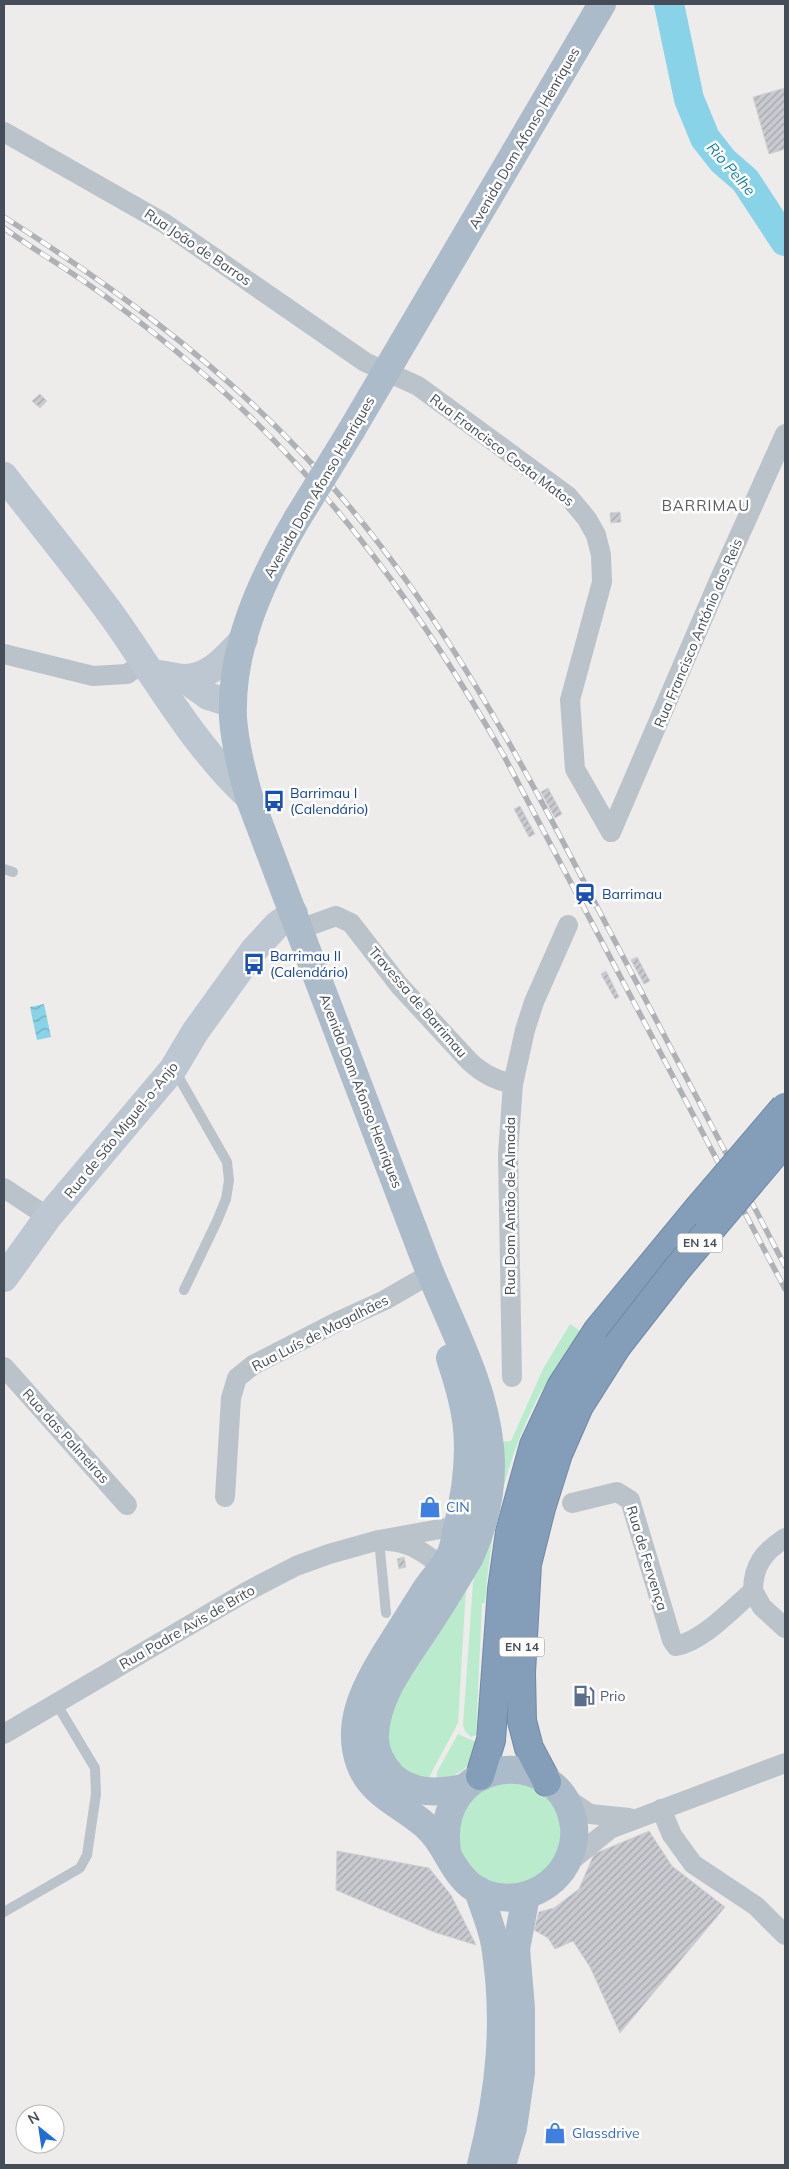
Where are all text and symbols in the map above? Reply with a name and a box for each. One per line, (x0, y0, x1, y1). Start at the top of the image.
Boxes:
street label: Avenida Dom Afonso Henriques (465, 44, 584, 232)
water label: Rio Pelhe (703, 138, 760, 199)
street label: Rua João de Barros (141, 205, 255, 289)
street label: Rua Francisco Costa Matos (426, 390, 578, 510)
street label: Avenida Dom Afonso Henriques (260, 393, 379, 581)
district label: BARRIMAU (662, 496, 750, 515)
street label: Rua Francisco António dos Reis (650, 536, 746, 730)
place label: Barrimau I (Calendário) (290, 784, 369, 818)
bus stop icon: Barrimau I (Calendário) (261, 788, 287, 814)
station icon: Barrimau (572, 881, 598, 907)
place label: Barrimau (602, 885, 662, 903)
street label: Travessa de Barrimau (365, 943, 471, 1061)
place label: Barrimau II (Calendário) (270, 947, 349, 981)
bus stop icon: Barrimau II (Calendário) (241, 951, 267, 977)
street label: Avenida Dom Afonso Henriques (316, 991, 406, 1191)
street label: Rua de São Miguel-o-Anjo (60, 1058, 182, 1202)
street label: Rua Dom Antão de Almada (501, 1117, 519, 1295)
road number: EN 14 (678, 1234, 722, 1252)
street label: Rua Luís de Magalhães (249, 1291, 391, 1375)
street label: Rua das Palmeiras (19, 1385, 113, 1487)
shop icon: CIN (417, 1494, 443, 1520)
place label: CIN (446, 1498, 470, 1516)
street label: Rua de Fervença (623, 1503, 671, 1613)
street label: Rua Padre Avis de Brito (116, 1581, 258, 1673)
road number: EN 14 (500, 1638, 544, 1656)
fuel station icon: Prio (571, 1683, 597, 1709)
place label: Prio (600, 1687, 625, 1705)
north arrow (15, 2104, 65, 2154)
text: N (24, 2107, 43, 2128)
shop icon: Glassdrive (542, 2120, 568, 2146)
place label: Glassdrive (572, 2124, 640, 2142)

